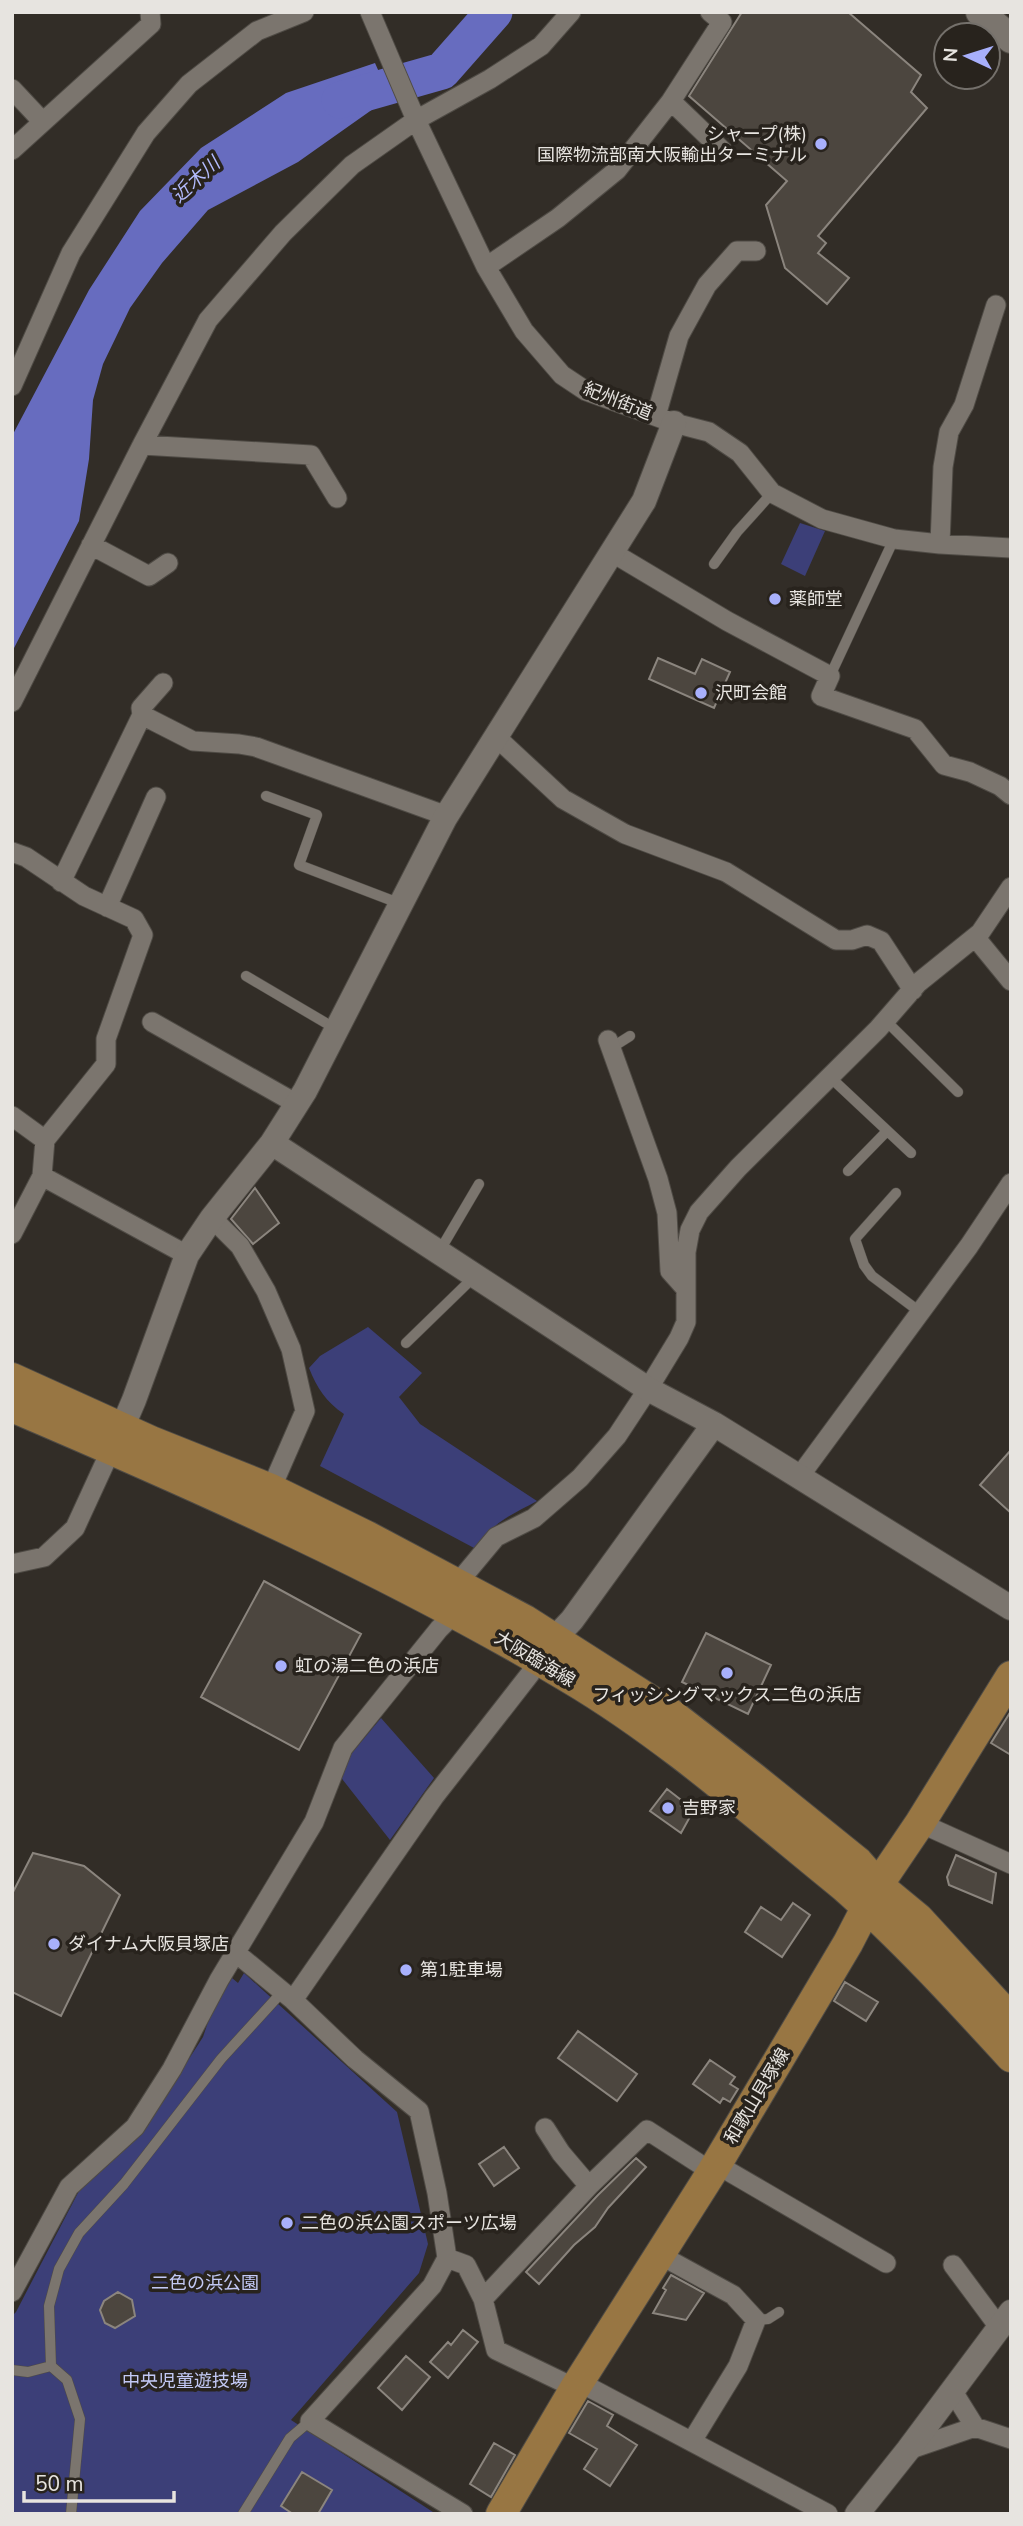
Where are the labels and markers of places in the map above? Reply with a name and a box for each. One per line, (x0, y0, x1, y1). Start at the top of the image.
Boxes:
place label: シャープ(株) 国際物流部南大阪輸出ターミナル (537, 122, 807, 167)
marker: シャープ(株) 国際物流部南大阪輸出ターミナル (813, 136, 829, 152)
place label: 薬師堂 (789, 587, 843, 611)
marker: 薬師堂 (767, 591, 783, 607)
place label: 沢町会館 (715, 681, 787, 705)
marker: 沢町会館 (693, 685, 709, 701)
place label: 虹の湯二色の浜店 (295, 1654, 439, 1678)
marker: 虹の湯二色の浜店 (273, 1658, 289, 1674)
marker: フィッシングマックス二色の浜店 (719, 1665, 735, 1681)
place label: フィッシングマックス二色の浜店 (592, 1683, 862, 1707)
place label: 吉野家 (682, 1796, 736, 1820)
marker: 吉野家 (660, 1800, 676, 1816)
place label: ダイナム大阪貝塚店 (68, 1932, 229, 1956)
marker: ダイナム大阪貝塚店 (46, 1936, 62, 1952)
place label: 第1駐車場 (420, 1958, 503, 1982)
marker: 第1駐車場 (398, 1962, 414, 1978)
place label: 二色の浜公園スポーツ広場 (301, 2211, 517, 2235)
marker: 二色の浜公園スポーツ広場 (279, 2215, 295, 2231)

